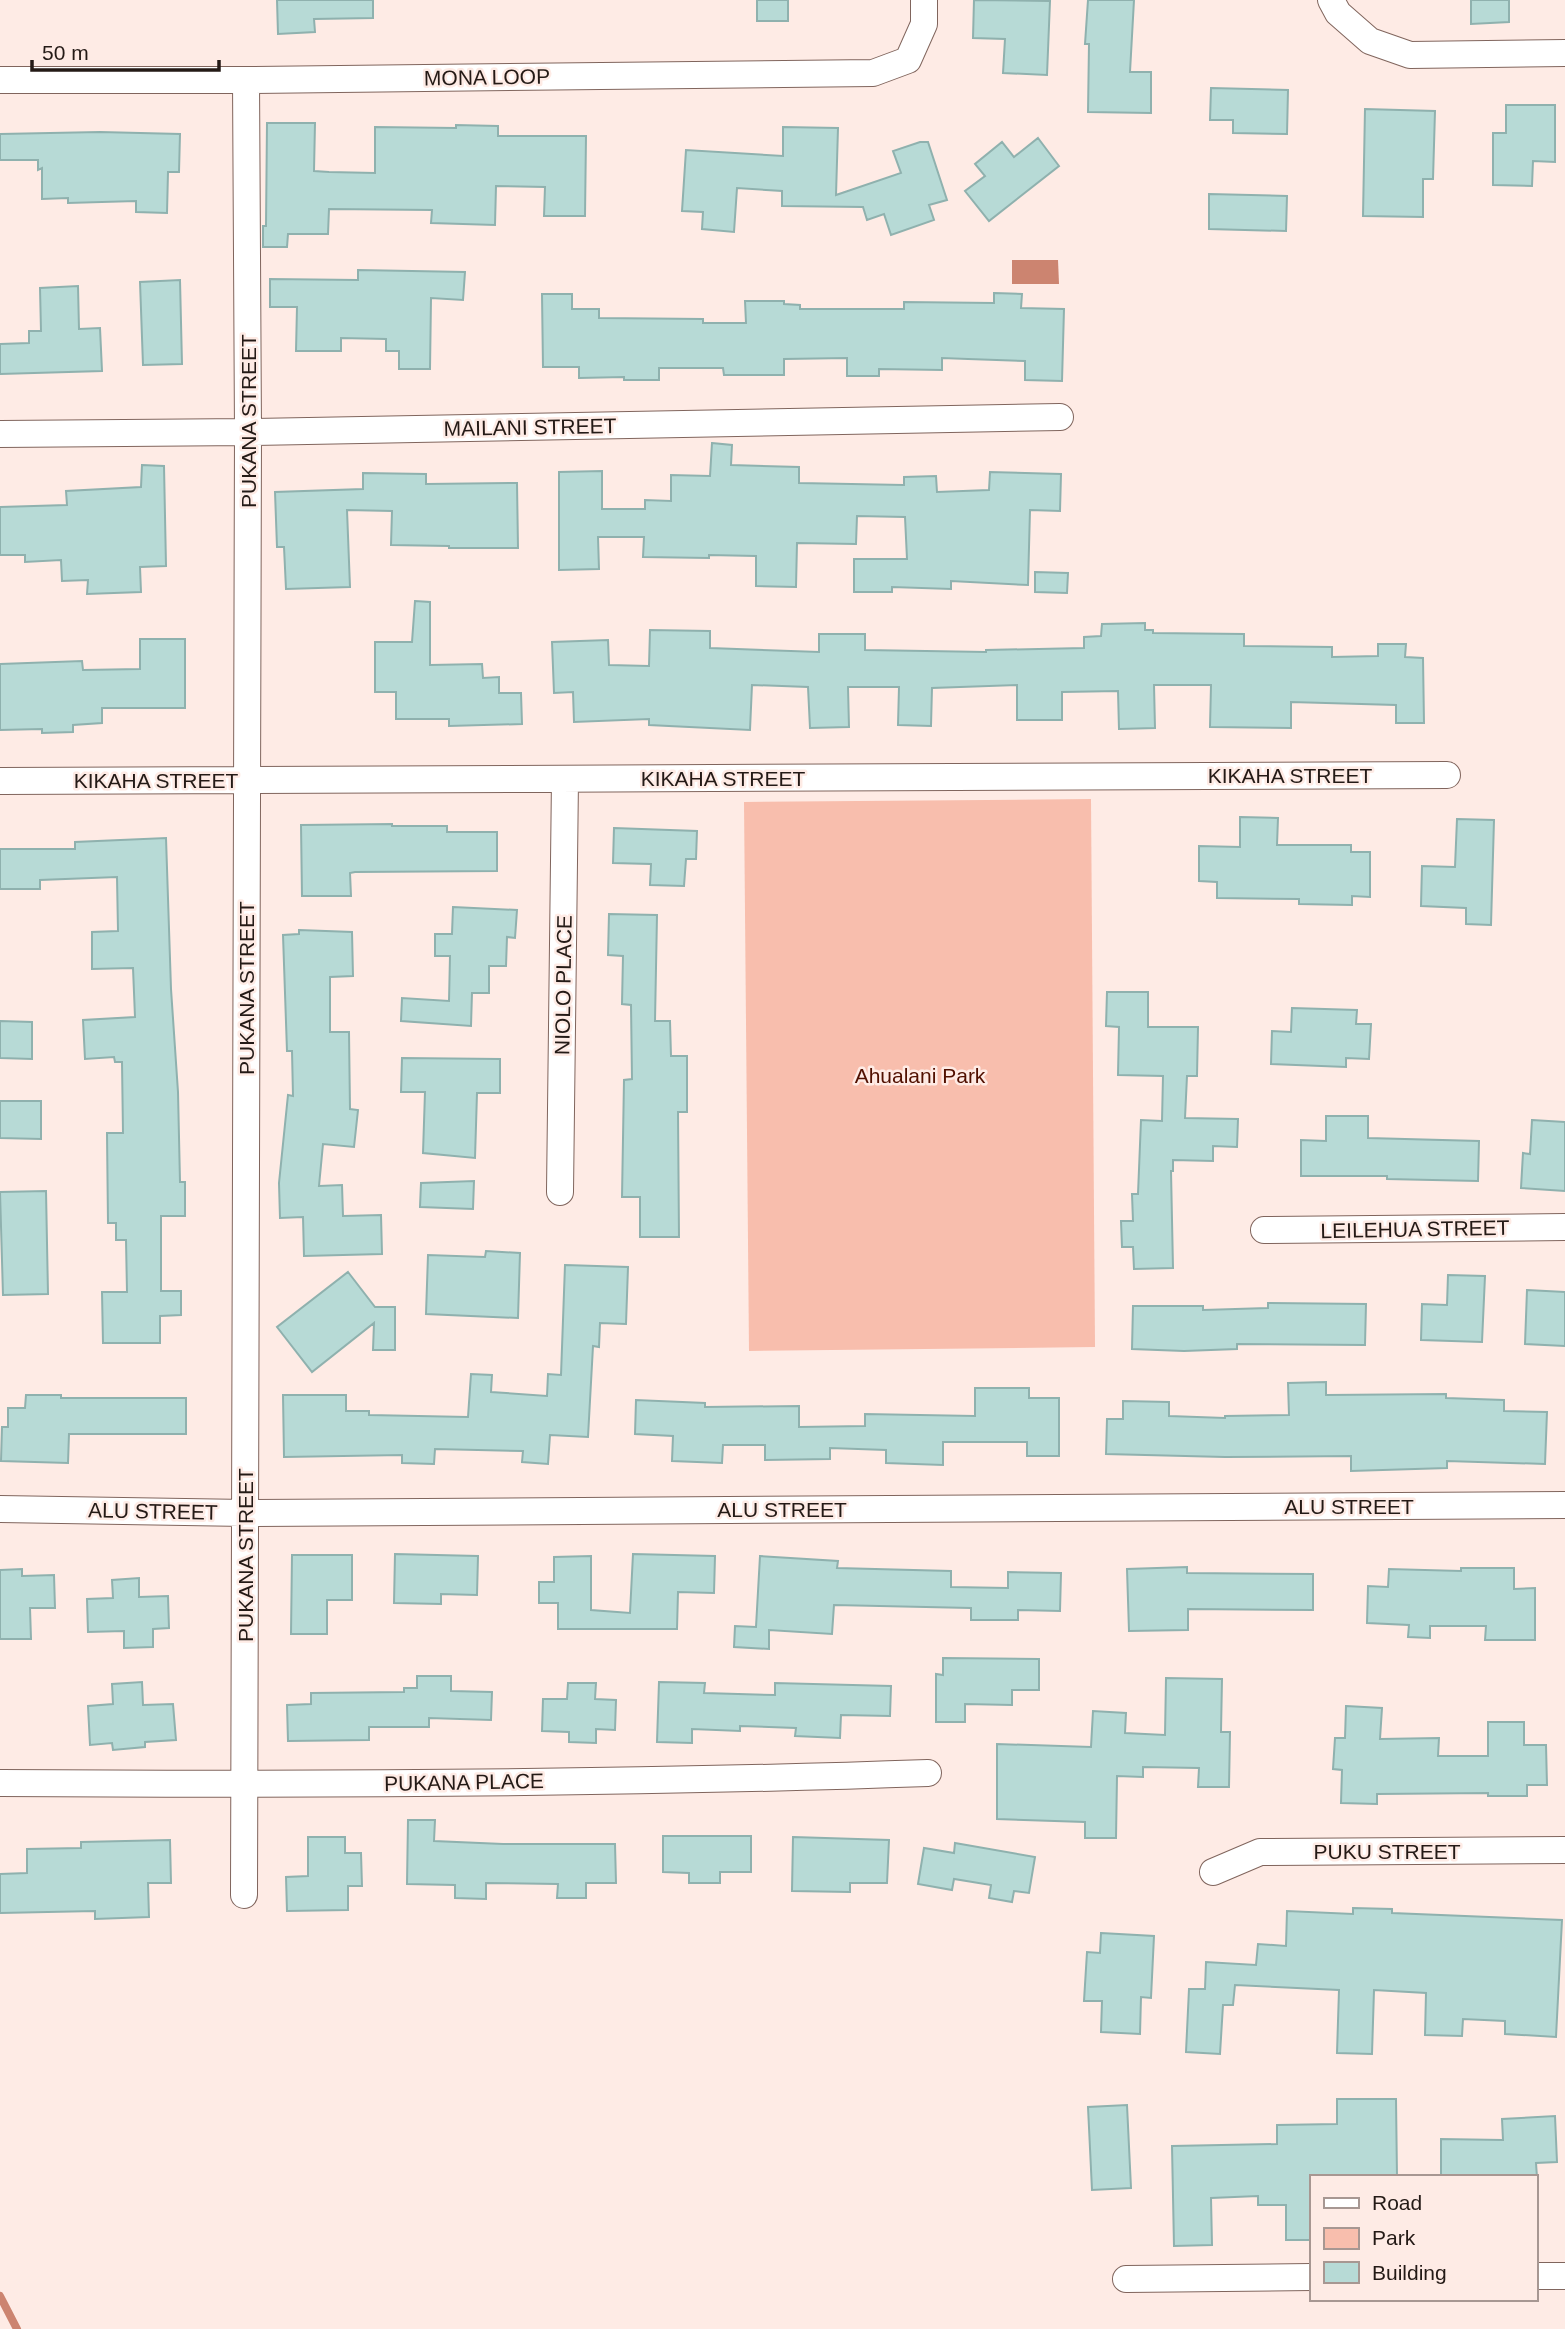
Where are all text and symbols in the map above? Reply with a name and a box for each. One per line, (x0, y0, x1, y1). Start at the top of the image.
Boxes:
scale bar (32, 28, 219, 72)
text: 50 m (42, 41, 89, 64)
street label: MONA LOOP (424, 64, 550, 90)
street label: PUKANA STREET (237, 334, 260, 508)
street label: MAILANI STREET (443, 414, 617, 440)
street label: KIKAHA STREET (1208, 764, 1372, 787)
street label: KIKAHA STREET (641, 767, 805, 790)
street label: KIKAHA STREET (74, 769, 238, 792)
street label: PUKANA STREET (235, 901, 258, 1075)
street label: NIOLO PLACE (550, 915, 576, 1055)
park label: Ahualani Park (855, 1064, 986, 1087)
street label: LEILEHUA STREET (1320, 1216, 1510, 1242)
street label: PUKANA STREET (234, 1468, 257, 1642)
street label: ALU STREET (1284, 1495, 1414, 1518)
street label: ALU STREET (88, 1498, 218, 1524)
street label: ALU STREET (717, 1498, 847, 1521)
street label: PUKANA PLACE (384, 1769, 544, 1795)
street label: PUKU STREET (1313, 1840, 1461, 1863)
legend (1310, 2175, 1537, 2301)
text: Road (1372, 2191, 1422, 2214)
text: Park (1372, 2226, 1416, 2249)
text: Building (1372, 2261, 1447, 2284)

